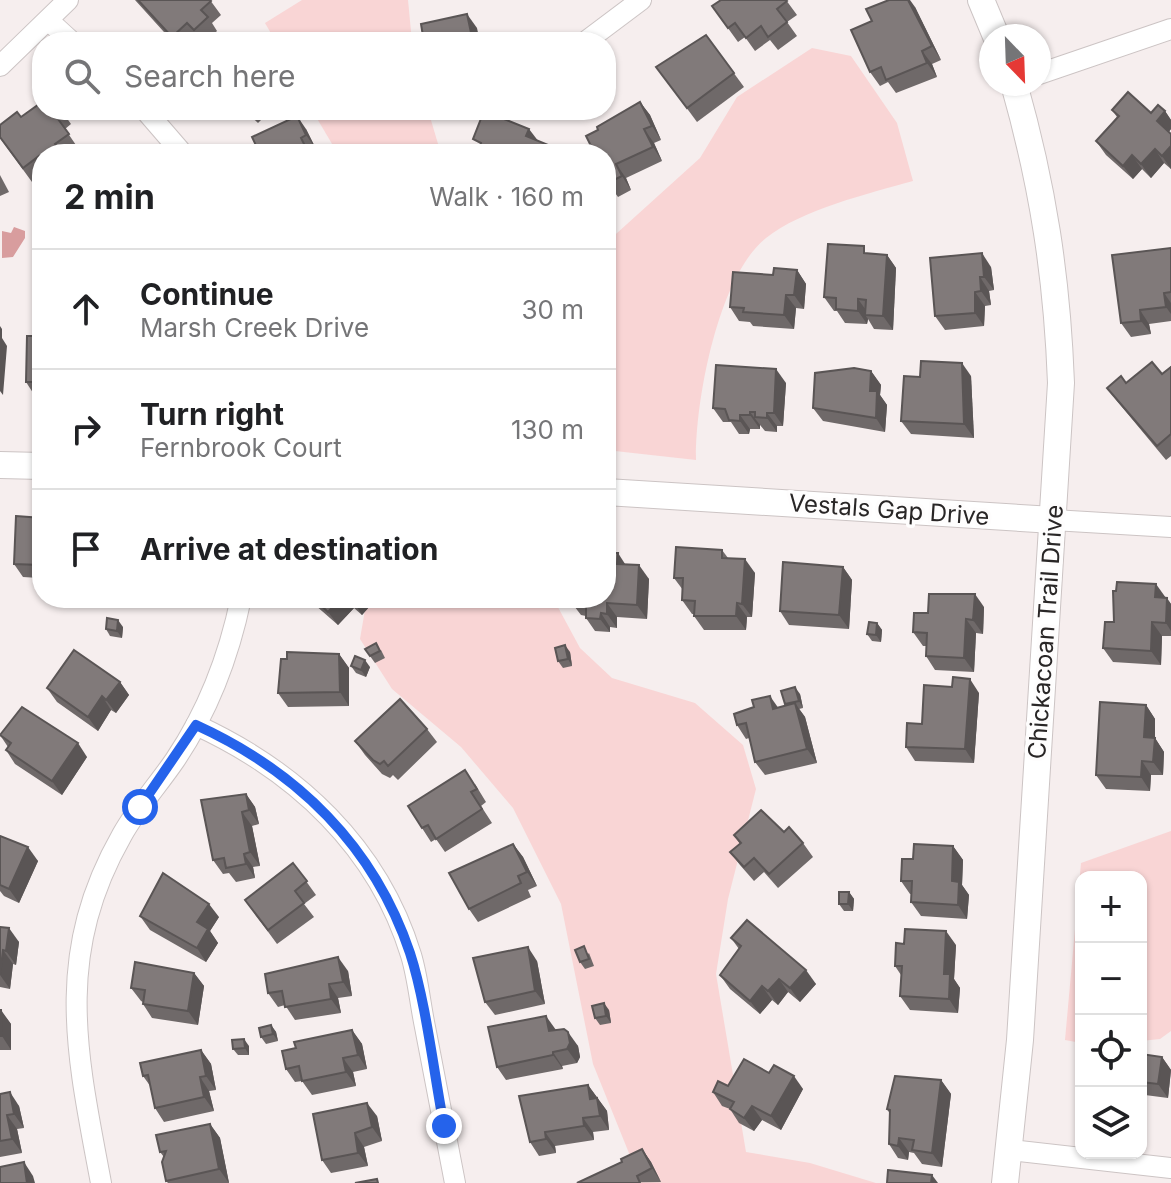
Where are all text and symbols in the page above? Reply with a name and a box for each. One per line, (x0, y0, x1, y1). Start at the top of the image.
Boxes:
north arrow (979, 24, 1051, 96)
search box (32, 32, 616, 120)
icon: search (60, 54, 104, 98)
text: Search here (124, 58, 296, 94)
text: 2 min (64, 176, 155, 217)
text: Walk · 160 m (429, 181, 584, 212)
text: Continue (140, 276, 274, 312)
icon: ahead (64, 287, 108, 331)
text: 30 m (521, 294, 584, 325)
text: Marsh Creek Drive (140, 312, 369, 343)
text: Turn right (140, 396, 284, 432)
icon: right (64, 407, 108, 451)
text: 130 m (511, 414, 584, 445)
text: Fernbrook Court (140, 432, 342, 463)
street label: Vestals Gap Drive (788, 488, 990, 531)
street label: Chickacoan Trail Drive (1022, 504, 1069, 760)
icon: arrive (64, 527, 108, 571)
text: Arrive at destination (140, 531, 438, 567)
route start (122, 789, 158, 825)
map controls (1075, 871, 1147, 1159)
button: + (1075, 871, 1147, 943)
button: − (1075, 943, 1147, 1015)
button: locate (1075, 1015, 1147, 1087)
button: layers (1075, 1087, 1147, 1159)
route end (426, 1108, 462, 1144)

